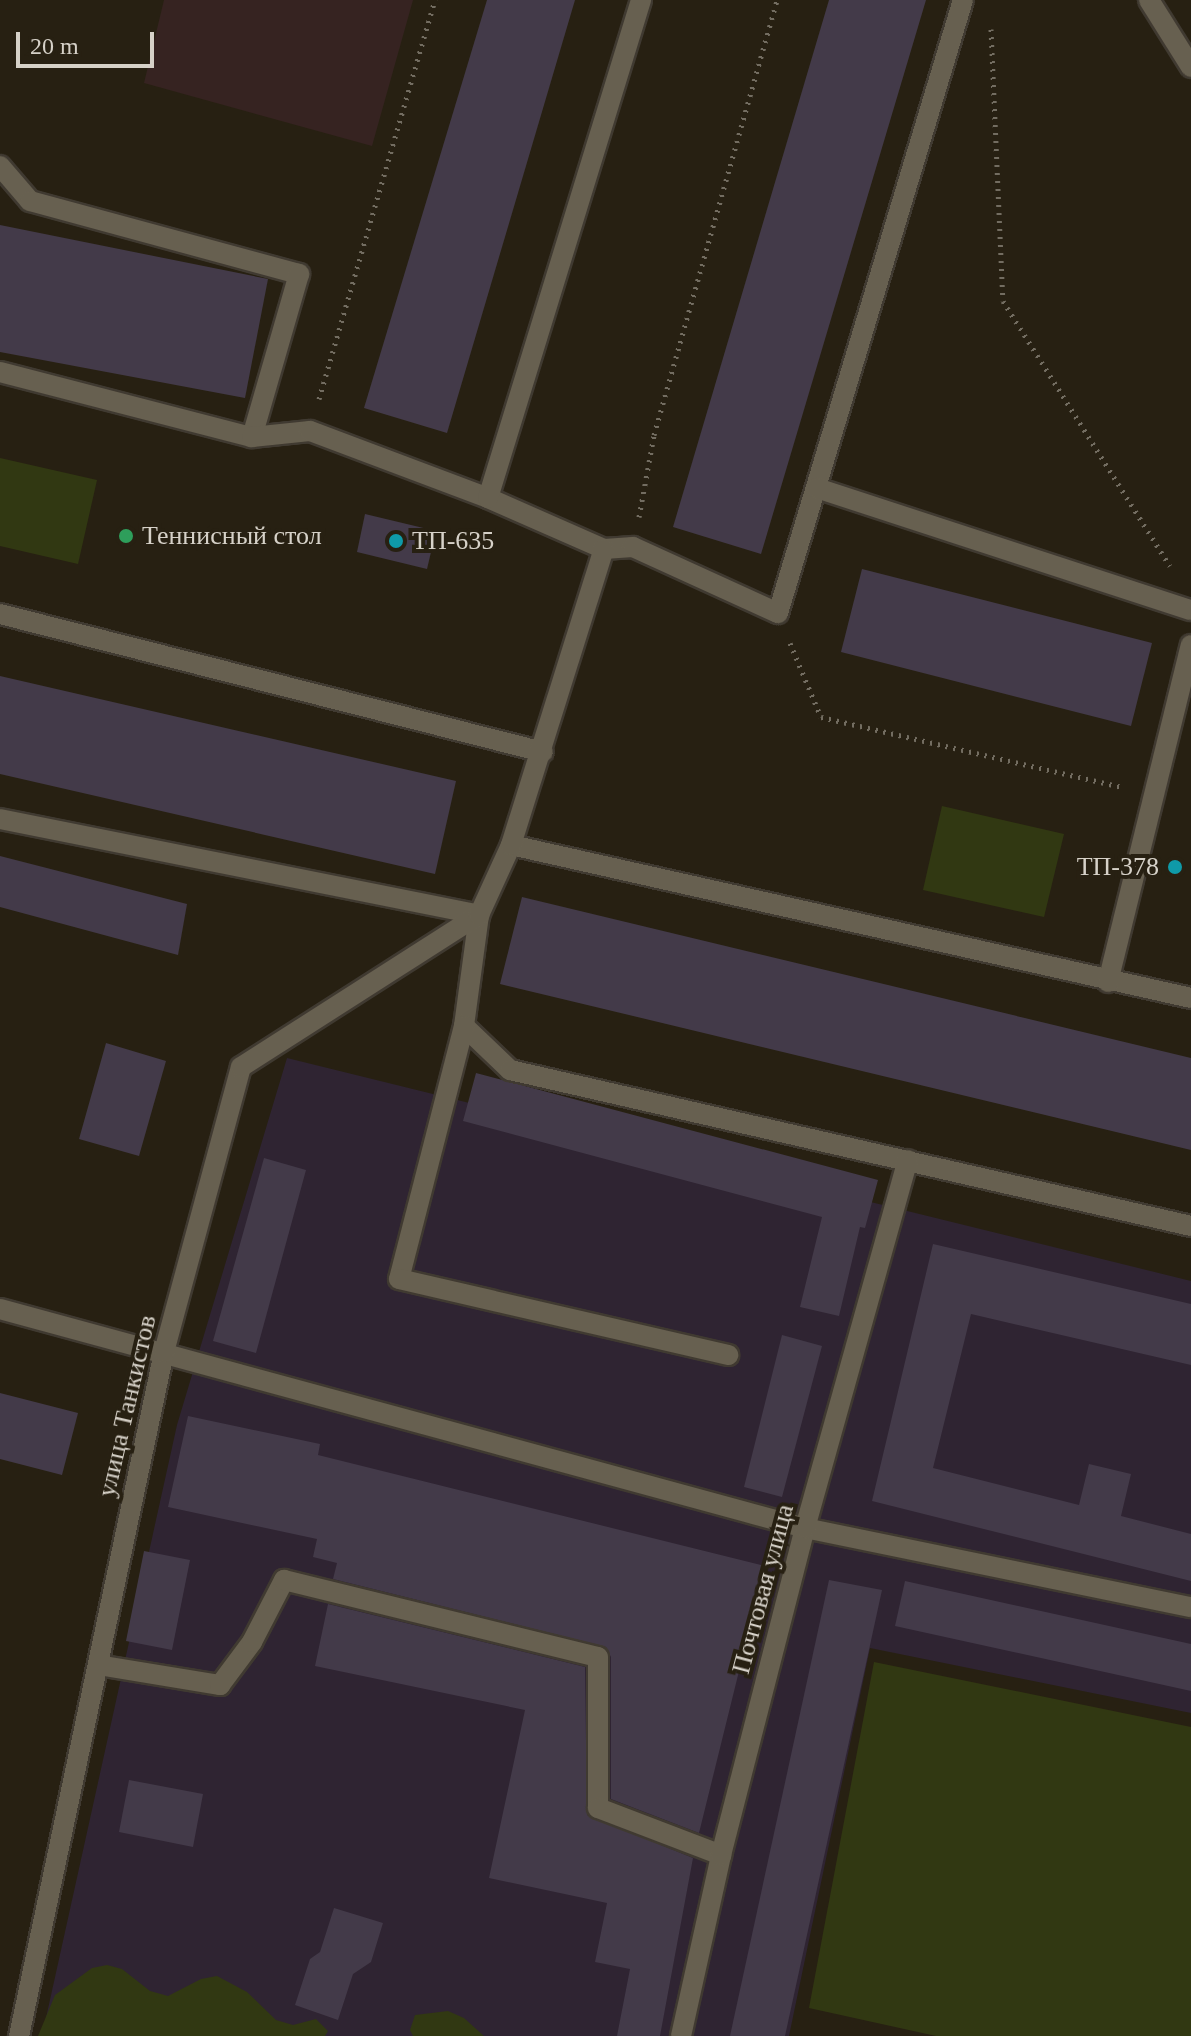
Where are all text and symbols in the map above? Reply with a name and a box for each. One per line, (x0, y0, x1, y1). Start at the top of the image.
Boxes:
scale bar (20, 16, 158, 66)
text: 20 m (30, 33, 79, 59)
place label: Теннисный стол (142, 520, 322, 552)
place label: ТП-635 (412, 525, 494, 557)
marker: Теннисный стол (117, 527, 135, 545)
marker: ТП-635 (387, 532, 405, 550)
place label: ТП-378 (1077, 851, 1159, 883)
marker: ТП-378 (1166, 858, 1184, 876)
street label: улица Танкистов (91, 1312, 163, 1500)
street label: Почтовая улица (725, 1501, 801, 1677)

